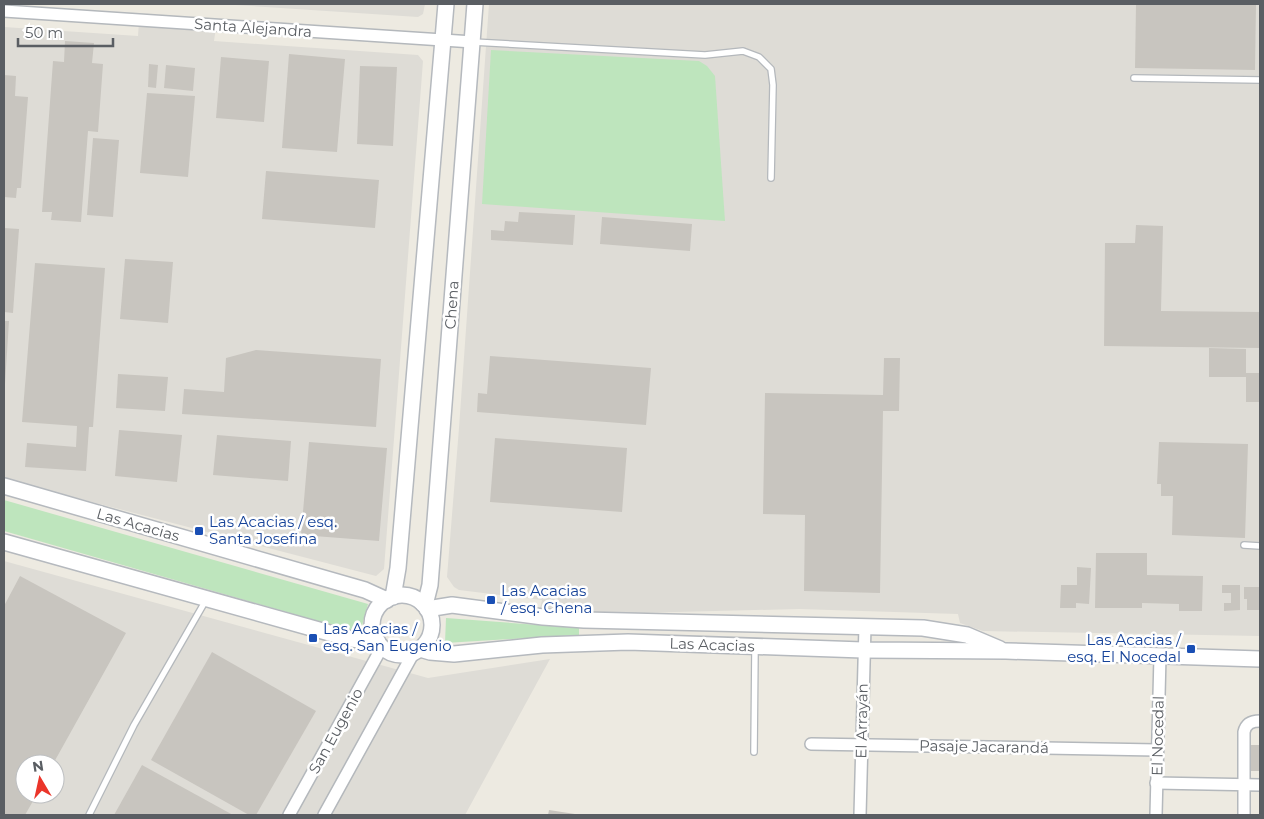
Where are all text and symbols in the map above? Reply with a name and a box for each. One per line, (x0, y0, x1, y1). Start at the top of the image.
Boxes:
street label: Santa Alejandra (193, 14, 313, 41)
scale bar (18, 15, 112, 47)
text: 50 m (25, 23, 63, 42)
street label: Chena (440, 280, 463, 330)
street label: Las Acacias (94, 504, 182, 545)
place label: Las Acacias / esq. Santa Josefina (209, 512, 337, 548)
marker: Las Acacias / esq. Santa Josefina (193, 525, 205, 537)
place label: Las Acacias / esq. Chena (500, 581, 592, 617)
marker: Las Acacias / esq. Chena (485, 594, 497, 606)
place label: Las Acacias / esq. San Eugenio (323, 619, 452, 655)
place label: Las Acacias / esq. El Nocedal (1067, 630, 1182, 666)
marker: Las Acacias / esq. San Eugenio (307, 632, 319, 644)
street label: Las Acacias (669, 634, 755, 655)
marker: Las Acacias / esq. El Nocedal (1185, 643, 1197, 655)
street label: El Arrayán (851, 683, 872, 759)
street label: San Eugenio (304, 685, 367, 777)
street label: El Nocedal (1147, 696, 1168, 776)
street label: Pasaje Jacarandá (919, 736, 1049, 757)
north arrow (15, 754, 65, 804)
text: N (31, 756, 45, 776)

